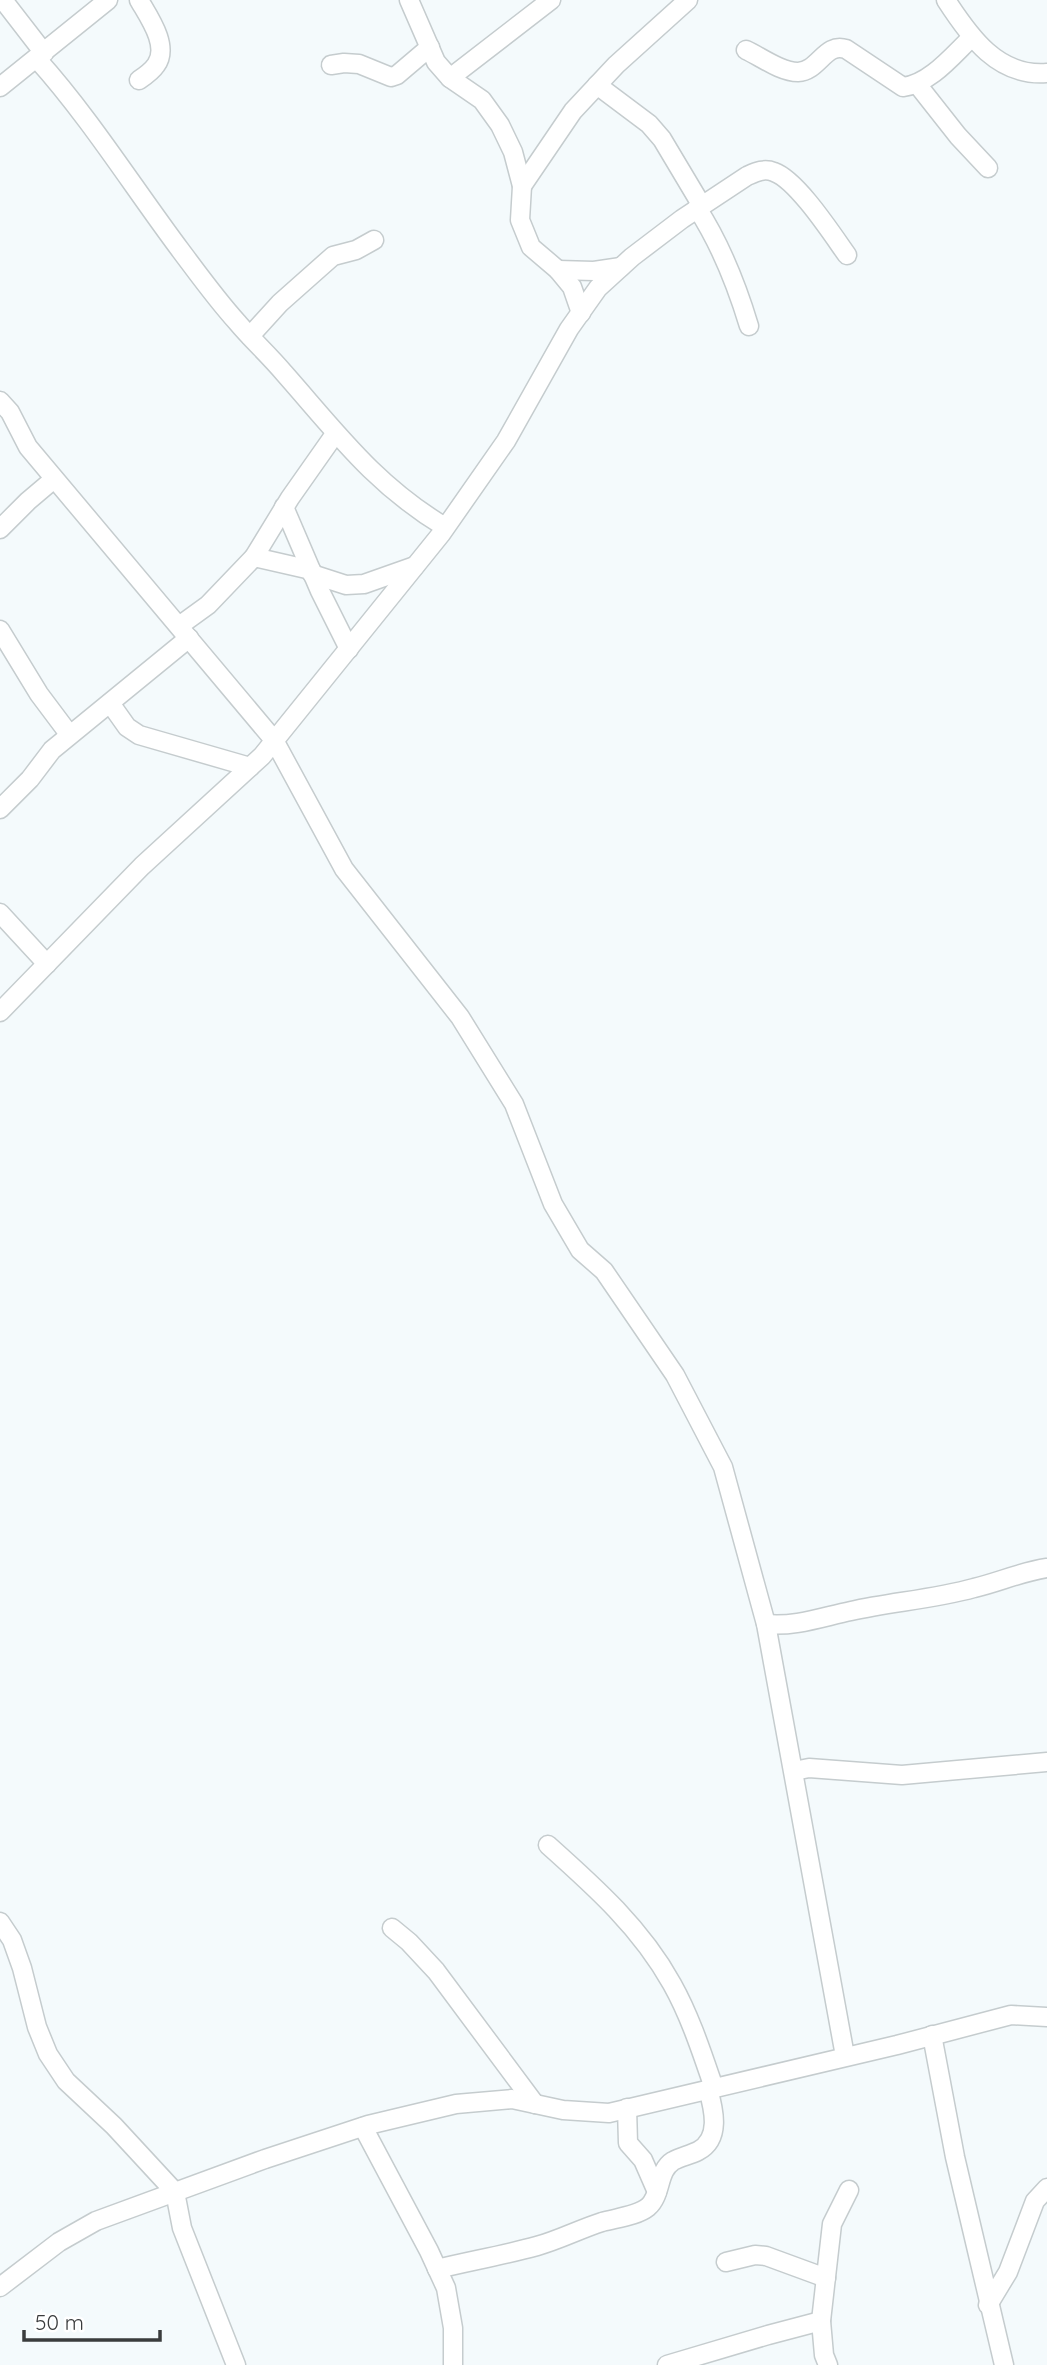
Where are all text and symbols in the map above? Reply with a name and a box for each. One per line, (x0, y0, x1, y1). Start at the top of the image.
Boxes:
scale bar (24, 2298, 161, 2342)
text: 50 m (35, 2309, 84, 2335)

